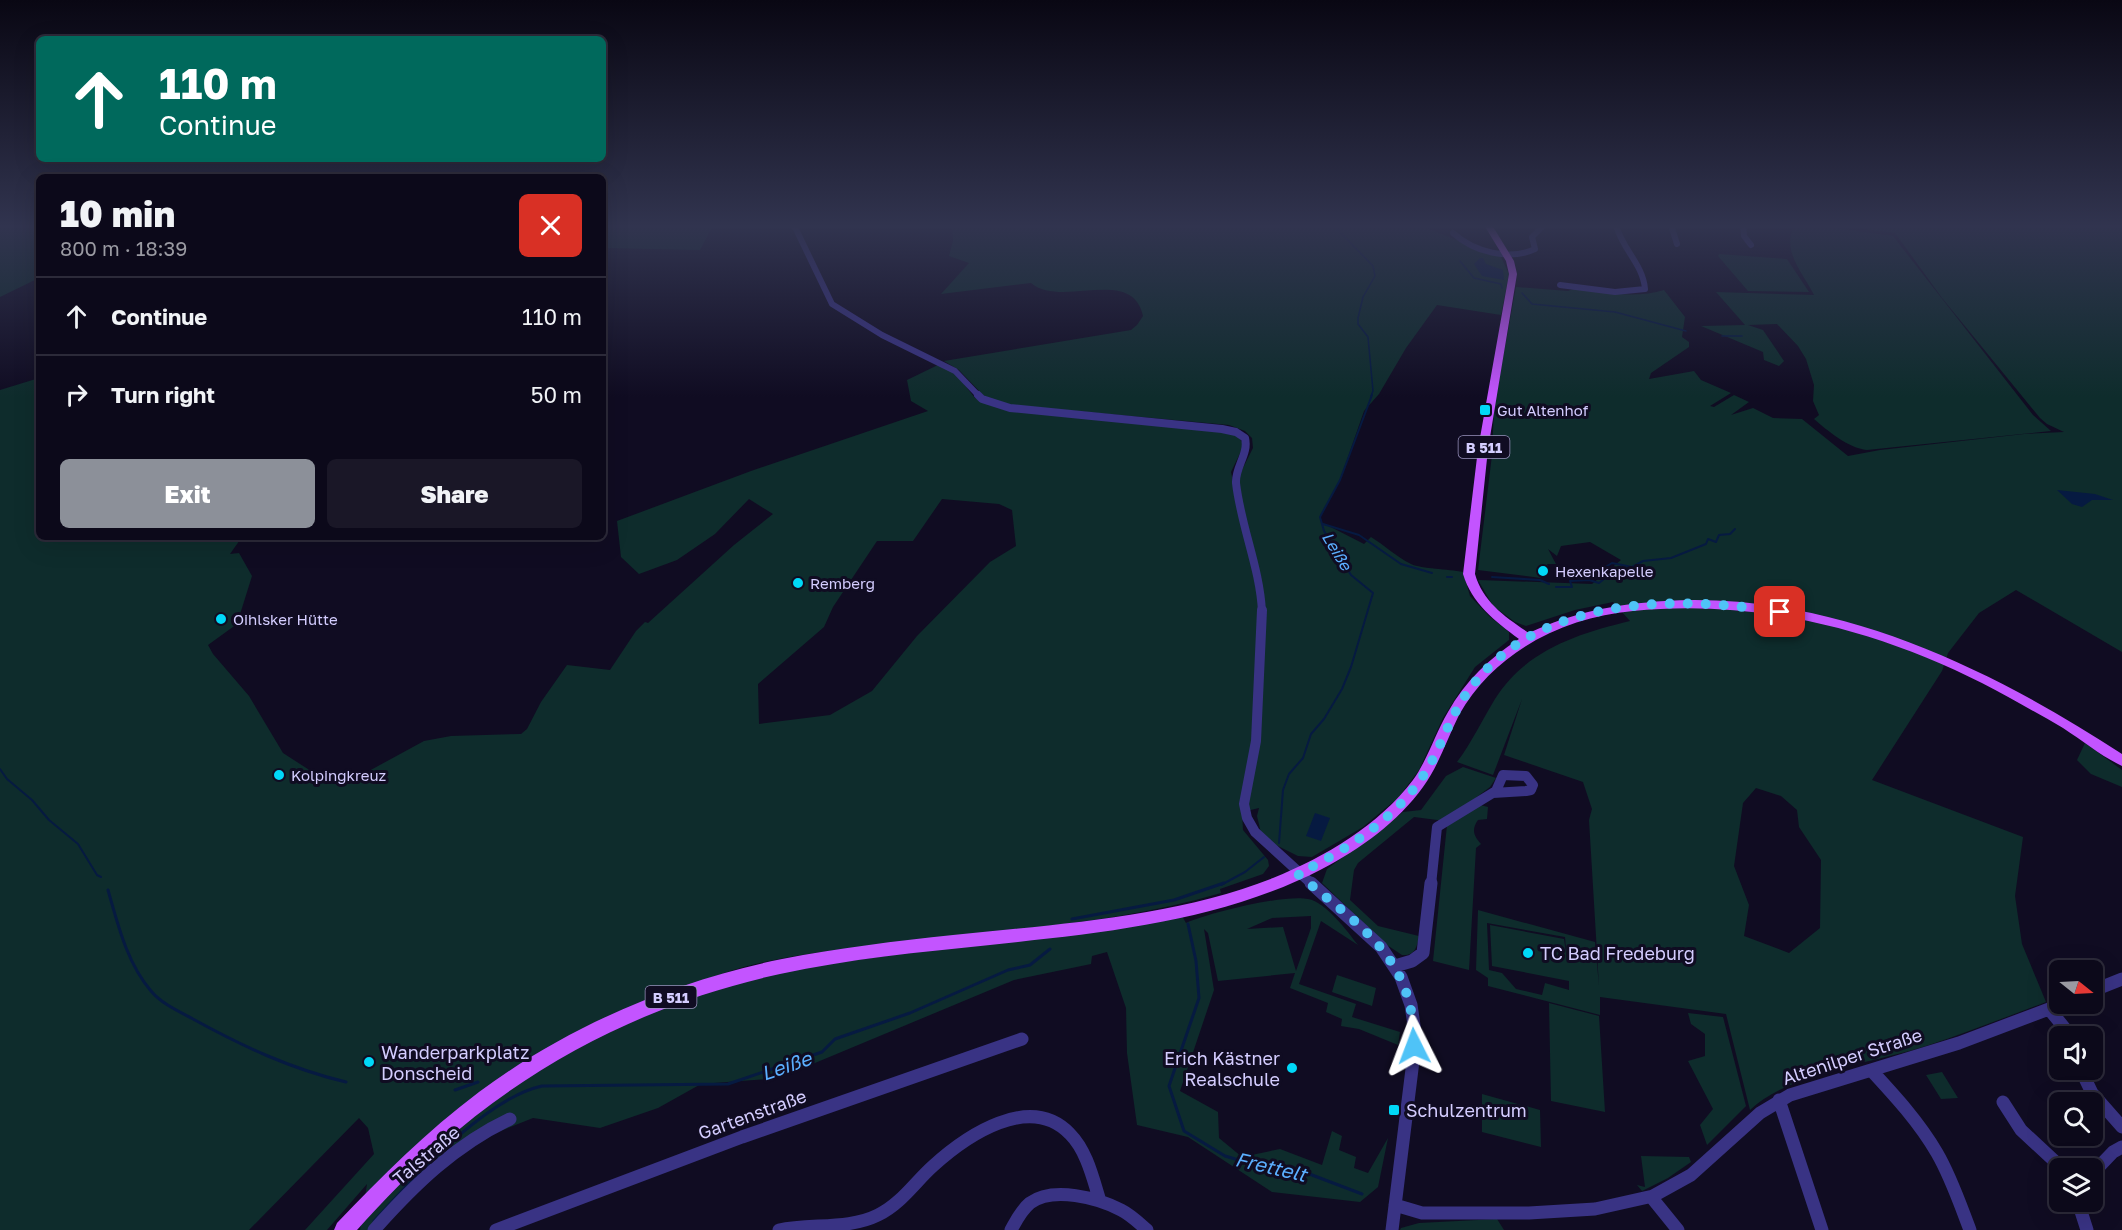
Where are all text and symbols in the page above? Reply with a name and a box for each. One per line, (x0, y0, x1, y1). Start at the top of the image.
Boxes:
text: 110 m (159, 58, 277, 108)
icon: ahead (60, 60, 138, 138)
text: Continue (159, 109, 277, 141)
text: 10 min (60, 192, 175, 235)
button: close (519, 194, 582, 257)
text: 800 m · 18:39 (60, 236, 187, 260)
icon: ahead (60, 300, 93, 333)
text: Continue (111, 303, 207, 330)
text: 110 m (522, 303, 582, 330)
icon: right (60, 378, 93, 411)
text: Turn right (111, 381, 215, 408)
text: 50 m (531, 381, 582, 408)
place label: Gut Altenhof (1497, 401, 1589, 419)
marker: Gut Altenhof (1478, 403, 1492, 417)
road number: B 511 (1458, 436, 1510, 458)
button: Exit (60, 459, 315, 528)
button: Share (327, 459, 582, 528)
water label: Leiße (1318, 528, 1357, 575)
place label: Hexenkapelle (1555, 562, 1654, 580)
marker: Hexenkapelle (1536, 564, 1550, 578)
place label: Remberg (810, 574, 875, 592)
marker: Remberg (791, 576, 805, 590)
pin (1754, 586, 1805, 637)
icon: arrive (1763, 595, 1796, 628)
place label: Oihlsker Hütte (233, 610, 338, 628)
marker: Oihlsker Hütte (214, 612, 228, 626)
place label: Kolpingkreuz (291, 766, 386, 784)
marker: Kolpingkreuz (272, 768, 286, 782)
place label: TC Bad Fredeburg (1540, 942, 1695, 964)
marker: TC Bad Fredeburg (1521, 946, 1535, 960)
north arrow (2049, 960, 2103, 1014)
map controls (2049, 960, 2103, 1212)
road number: B 511 (646, 986, 696, 1008)
position arrow (1382, 1014, 1446, 1078)
street label: Altenilper Straße (1779, 1023, 1925, 1089)
button: sound (2049, 1026, 2103, 1080)
place label: Wanderparkplatz Donscheid (381, 1041, 529, 1084)
water label: Leiße (758, 1045, 816, 1085)
place label: Erich Kästner Realschule (1164, 1047, 1280, 1090)
marker: Wanderparkplatz Donscheid (362, 1055, 376, 1069)
marker: Erich Kästner Realschule (1285, 1061, 1299, 1075)
street label: Gartenstraße (695, 1084, 809, 1144)
button: search (2049, 1092, 2103, 1146)
place label: Schulzentrum (1406, 1099, 1527, 1121)
marker: Schulzentrum (1387, 1103, 1401, 1117)
street label: Talstraße (388, 1121, 464, 1189)
water label: Frettelt (1233, 1146, 1311, 1186)
button: layers (2049, 1158, 2103, 1212)

